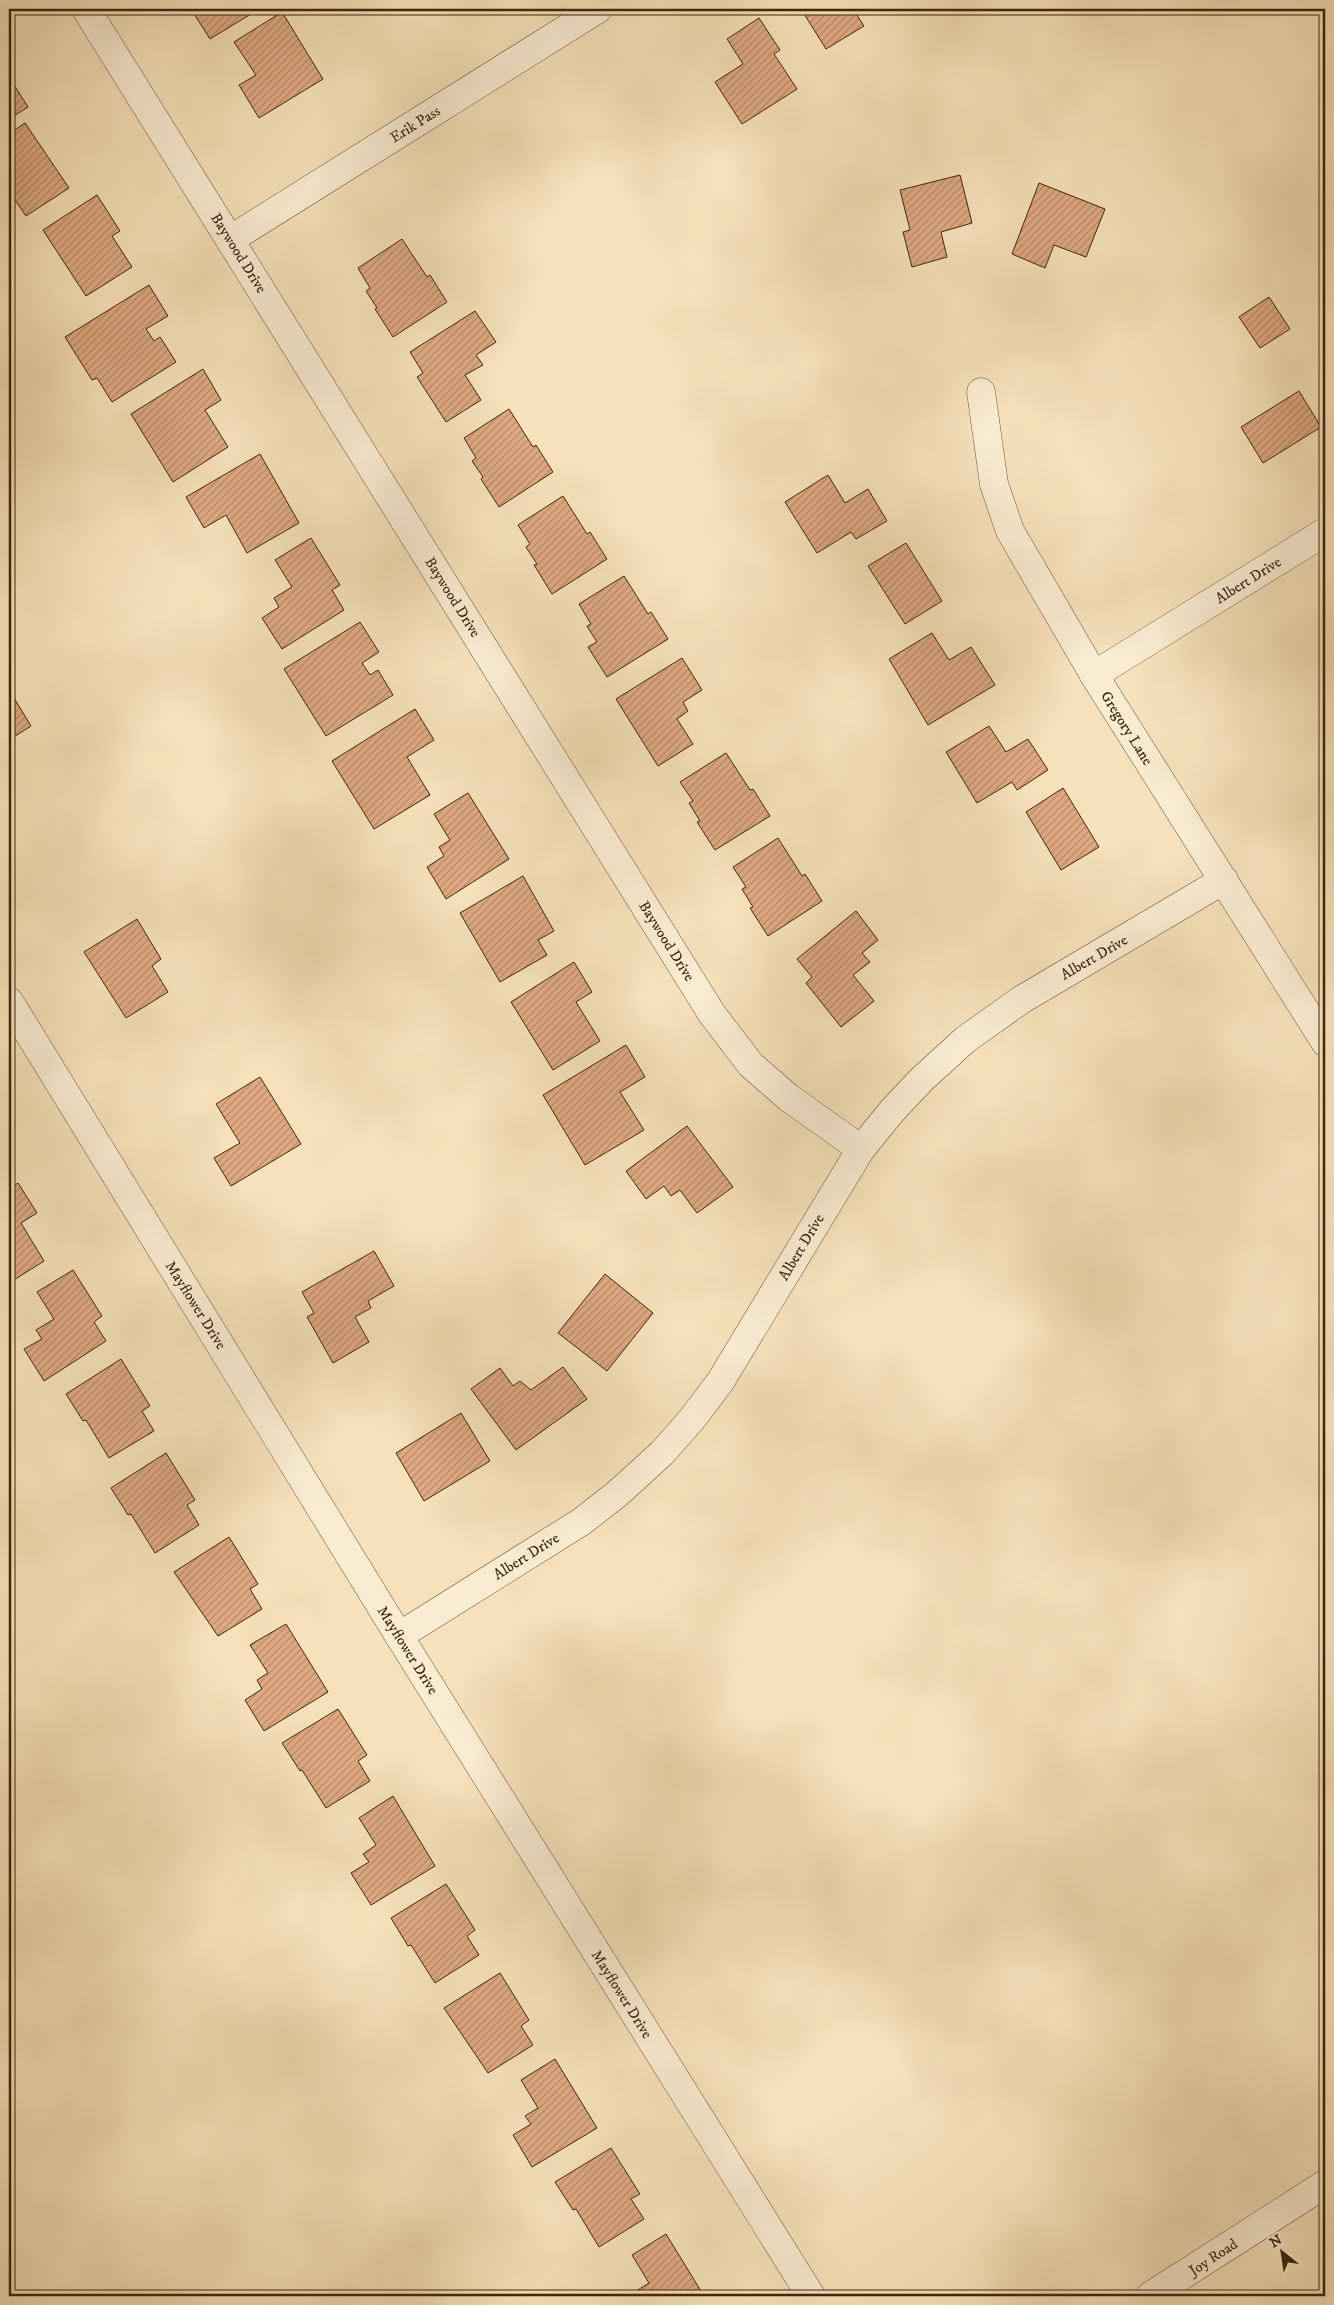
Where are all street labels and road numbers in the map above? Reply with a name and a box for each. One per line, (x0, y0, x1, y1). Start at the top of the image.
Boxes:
street label: Erik Pass (387, 102, 444, 147)
street label: Baywood Drive (206, 210, 271, 297)
street label: Albert Drive (1212, 553, 1285, 608)
street label: Baywood Drive (420, 554, 485, 641)
street label: Gregory Lane (1096, 688, 1157, 769)
street label: Baywood Drive (634, 898, 699, 985)
street label: Albert Drive (1057, 931, 1131, 984)
street label: Albert Drive (774, 1211, 829, 1284)
street label: Mayflower Drive (161, 1257, 230, 1353)
street label: Albert Drive (490, 1529, 563, 1584)
street label: Mayflower Drive (373, 1602, 442, 1698)
street label: Mayflower Drive (587, 1946, 656, 2042)
street label: Joy Road (1184, 2234, 1242, 2281)

